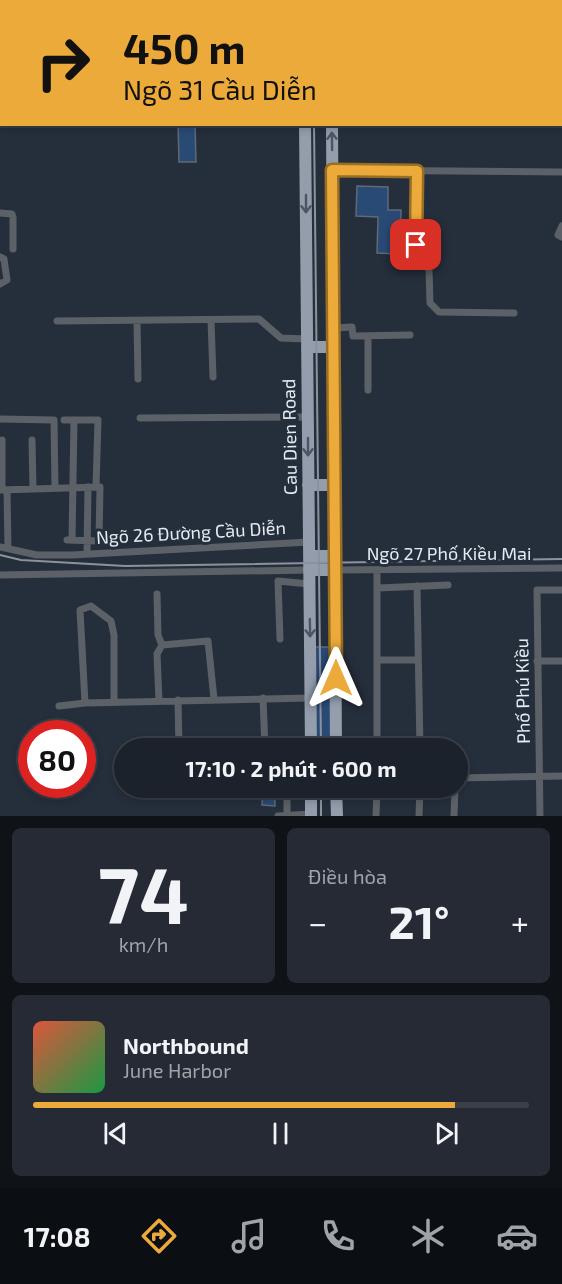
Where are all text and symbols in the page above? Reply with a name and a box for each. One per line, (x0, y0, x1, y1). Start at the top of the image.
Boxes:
text: 450 m (123, 22, 246, 72)
icon: right (24, 24, 102, 102)
text: Ngõ 31 Cầu Diễn (123, 73, 317, 105)
one-way arrow (326, 132, 338, 152)
one-way arrow (300, 193, 312, 213)
pin (390, 219, 441, 270)
icon: arrive (399, 228, 432, 261)
street label: Cau Dien Road (277, 379, 301, 495)
one-way arrow (302, 437, 314, 457)
street label: Ngõ 26 Đường Cầu Diễn (95, 516, 286, 548)
street label: Ngõ 27 Phố Kiều Mai (367, 542, 531, 564)
one-way arrow (304, 618, 316, 638)
street label: Phố Phú Kiều (510, 638, 534, 744)
position arrow (304, 646, 368, 710)
speed limit sign: 80 (18, 720, 96, 798)
text: 17:10 · 2 phút · 600 m (185, 755, 397, 781)
text: 74 (98, 846, 189, 940)
text: Điều hòa (308, 864, 387, 888)
text: 21° (389, 894, 450, 948)
text: − (308, 902, 327, 942)
text: + (511, 902, 529, 942)
text: km/h (119, 932, 168, 956)
text: Northbound (123, 1032, 249, 1058)
text: June Harbor (123, 1058, 231, 1082)
icon: previous (99, 1117, 132, 1150)
icon: pause (264, 1117, 297, 1150)
icon: next (430, 1117, 463, 1150)
icon: directions (138, 1215, 180, 1257)
icon: music (228, 1215, 270, 1257)
icon: phone (317, 1215, 359, 1257)
icon: climate (407, 1215, 449, 1257)
icon: car (496, 1215, 538, 1257)
text: 17:08 (24, 1220, 90, 1252)

